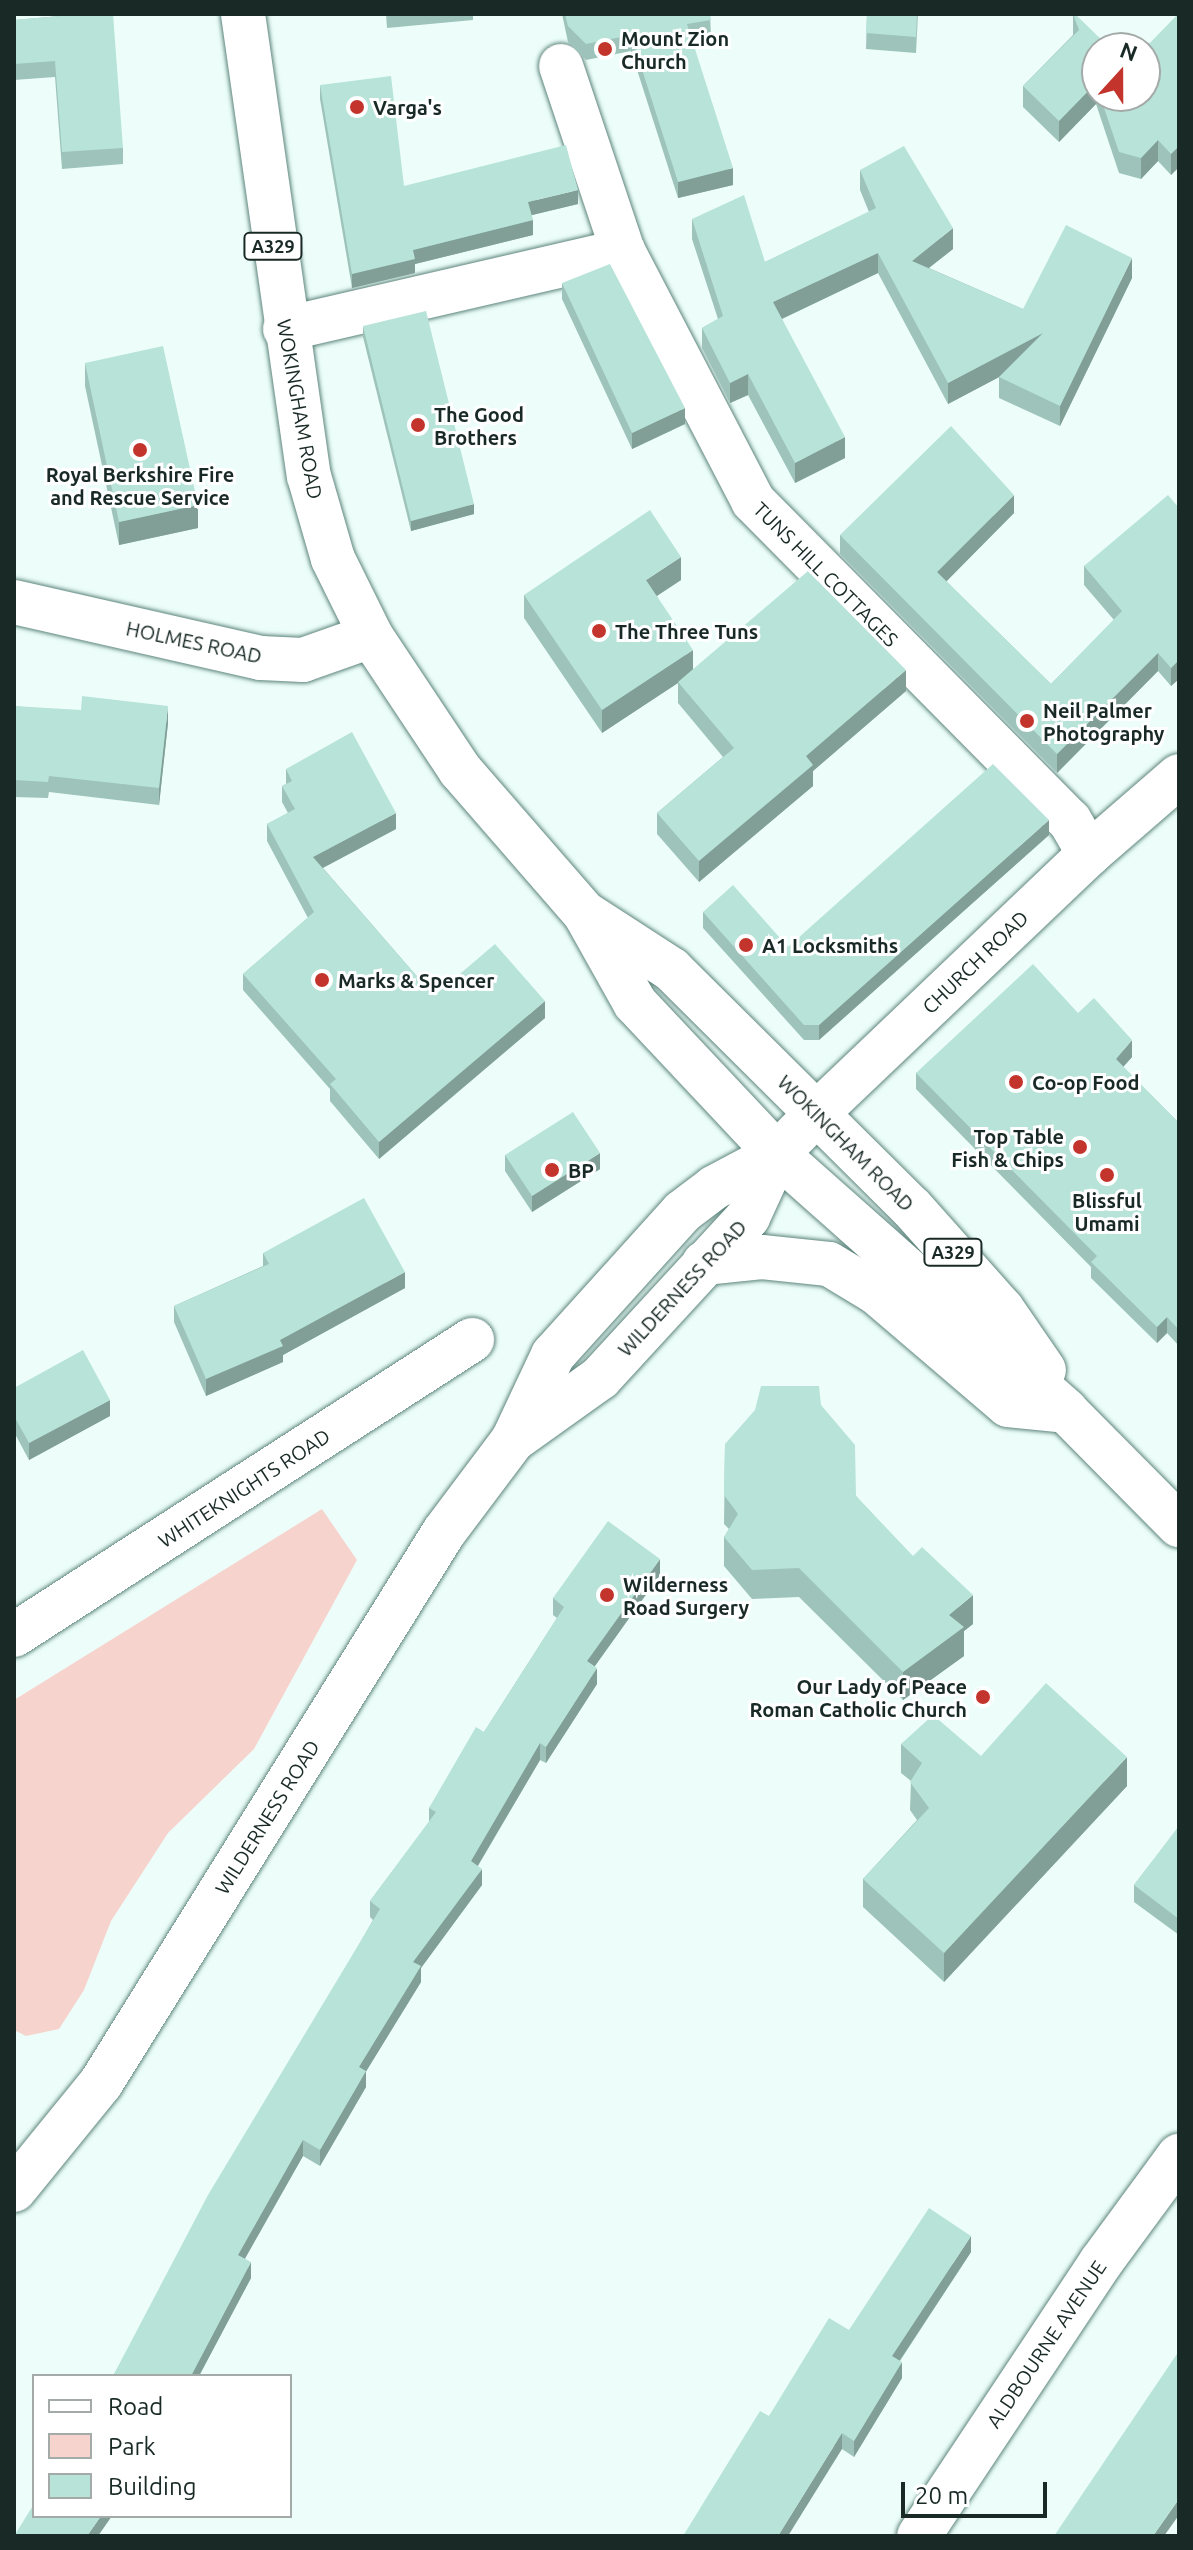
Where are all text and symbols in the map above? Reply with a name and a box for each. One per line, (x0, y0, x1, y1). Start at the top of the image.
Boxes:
place label: Mount Zion Church (621, 26, 729, 73)
north arrow (1081, 32, 1161, 112)
text: N (1117, 36, 1141, 66)
marker: Mount Zion Church (596, 40, 614, 58)
place label: Varga's (373, 95, 442, 119)
marker: Varga's (348, 98, 366, 116)
road number: A329 (243, 232, 303, 260)
street label: WOKINGHAM ROAD (272, 317, 328, 501)
place label: The Good Brothers (434, 402, 524, 449)
marker: The Good Brothers (409, 416, 427, 434)
marker: Royal Berkshire Fire and Rescue Service (131, 441, 149, 459)
place label: Royal Berkshire Fire and Rescue Service (46, 462, 234, 509)
street label: TUNS HILL COTTAGES (749, 497, 903, 651)
street label: HOLMES ROAD (124, 616, 264, 668)
place label: The Three Tuns (615, 619, 758, 643)
marker: The Three Tuns (590, 622, 608, 640)
place label: Neil Palmer Photography (1043, 698, 1164, 745)
marker: Neil Palmer Photography (1018, 712, 1036, 730)
street label: CHURCH ROAD (917, 905, 1033, 1019)
place label: A1 Locksmiths (762, 933, 898, 957)
marker: A1 Locksmiths (737, 936, 755, 954)
place label: Marks & Spencer (338, 968, 495, 992)
marker: Marks & Spencer (313, 971, 331, 989)
street label: WOKINGHAM ROAD (773, 1070, 919, 1216)
place label: Co-op Food (1032, 1070, 1139, 1094)
marker: Co-op Food (1007, 1073, 1025, 1091)
place label: Top Table Fish & Chips (951, 1124, 1064, 1171)
marker: Top Table Fish & Chips (1071, 1138, 1089, 1156)
place label: BP (568, 1158, 594, 1182)
marker: BP (543, 1161, 561, 1179)
marker: Blissful Umami (1098, 1166, 1116, 1184)
place label: Blissful Umami (1072, 1188, 1142, 1235)
street label: WILDERNESS ROAD (613, 1215, 751, 1361)
road number: A329 (923, 1238, 983, 1266)
street label: WHITEKNIGHTS ROAD (154, 1424, 334, 1552)
place label: Wilderness Road Surgery (623, 1572, 749, 1619)
marker: Wilderness Road Surgery (598, 1586, 616, 1604)
place label: Our Lady of Peace Roman Catholic Church (750, 1674, 967, 1721)
marker: Our Lady of Peace Roman Catholic Church (974, 1688, 992, 1706)
street label: WILDERNESS ROAD (210, 1735, 324, 1899)
street label: ALDBOURNE AVENUE (981, 2256, 1111, 2432)
legend (32, 2374, 292, 2518)
text: Road (108, 2393, 163, 2420)
text: Park (108, 2433, 156, 2460)
scale bar (905, 2466, 1051, 2516)
text: Building (108, 2473, 196, 2500)
text: 20 m (915, 2482, 968, 2509)

